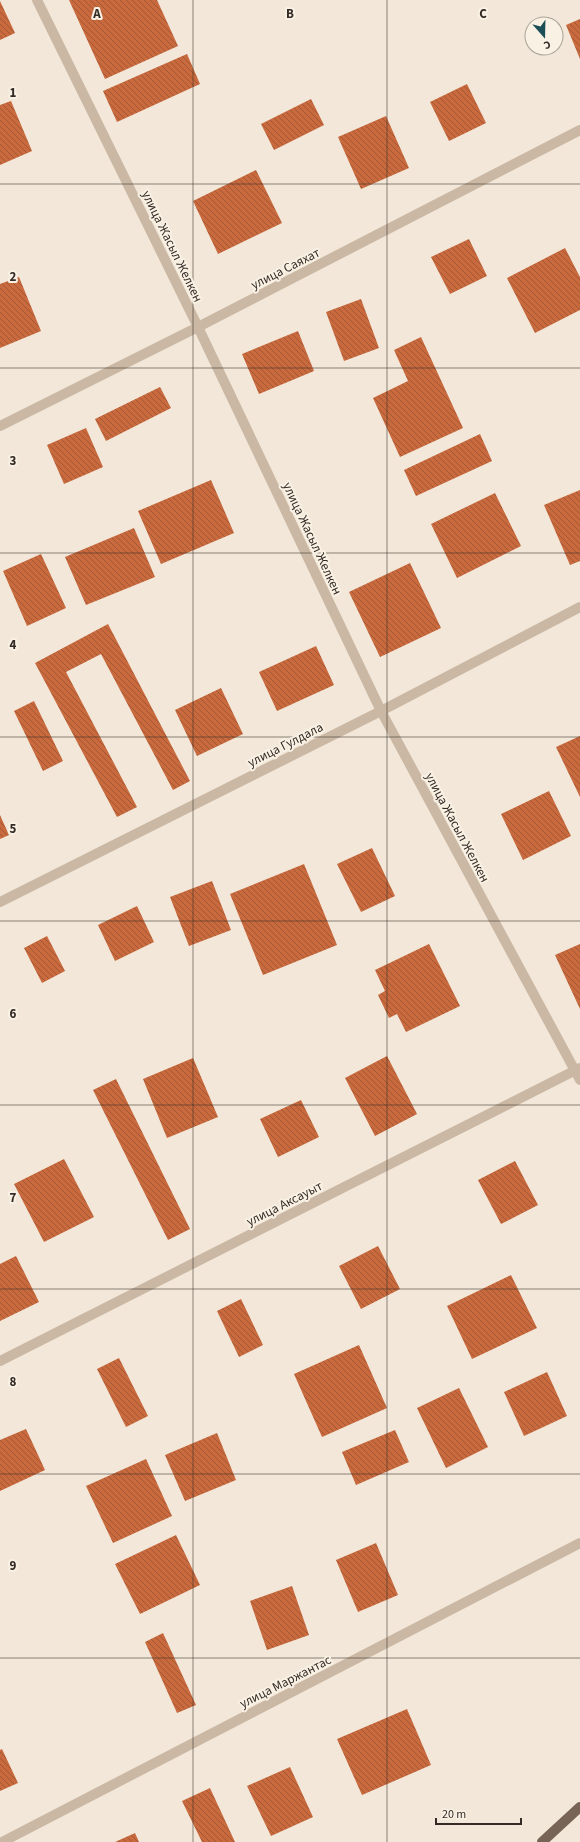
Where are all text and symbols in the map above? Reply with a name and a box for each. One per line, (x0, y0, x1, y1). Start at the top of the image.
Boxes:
text: A (92, 5, 101, 23)
text: B (286, 5, 294, 23)
text: C (479, 5, 487, 23)
north arrow (524, 16, 564, 56)
text: С (541, 37, 553, 53)
text: 1 (10, 84, 17, 102)
street label: улица Жасыл Желкен (137, 188, 207, 305)
street label: улица Саяхат (248, 244, 323, 294)
text: 2 (10, 268, 17, 286)
text: 3 (10, 452, 17, 470)
street label: улица Жасыл Желкен (278, 479, 346, 598)
text: 4 (10, 636, 17, 654)
street label: улица Гулдала (245, 718, 326, 772)
street label: улица Жасыл Желкен (420, 769, 494, 886)
text: 5 (10, 820, 17, 838)
text: 6 (10, 1005, 17, 1023)
street label: улица Аксауыт (243, 1177, 326, 1231)
text: 7 (10, 1189, 17, 1207)
text: 8 (10, 1373, 17, 1391)
text: 9 (10, 1557, 17, 1575)
street label: улица Маржантас (236, 1651, 334, 1713)
scale bar (436, 1800, 521, 1826)
text: 20 m (442, 1806, 466, 1823)

